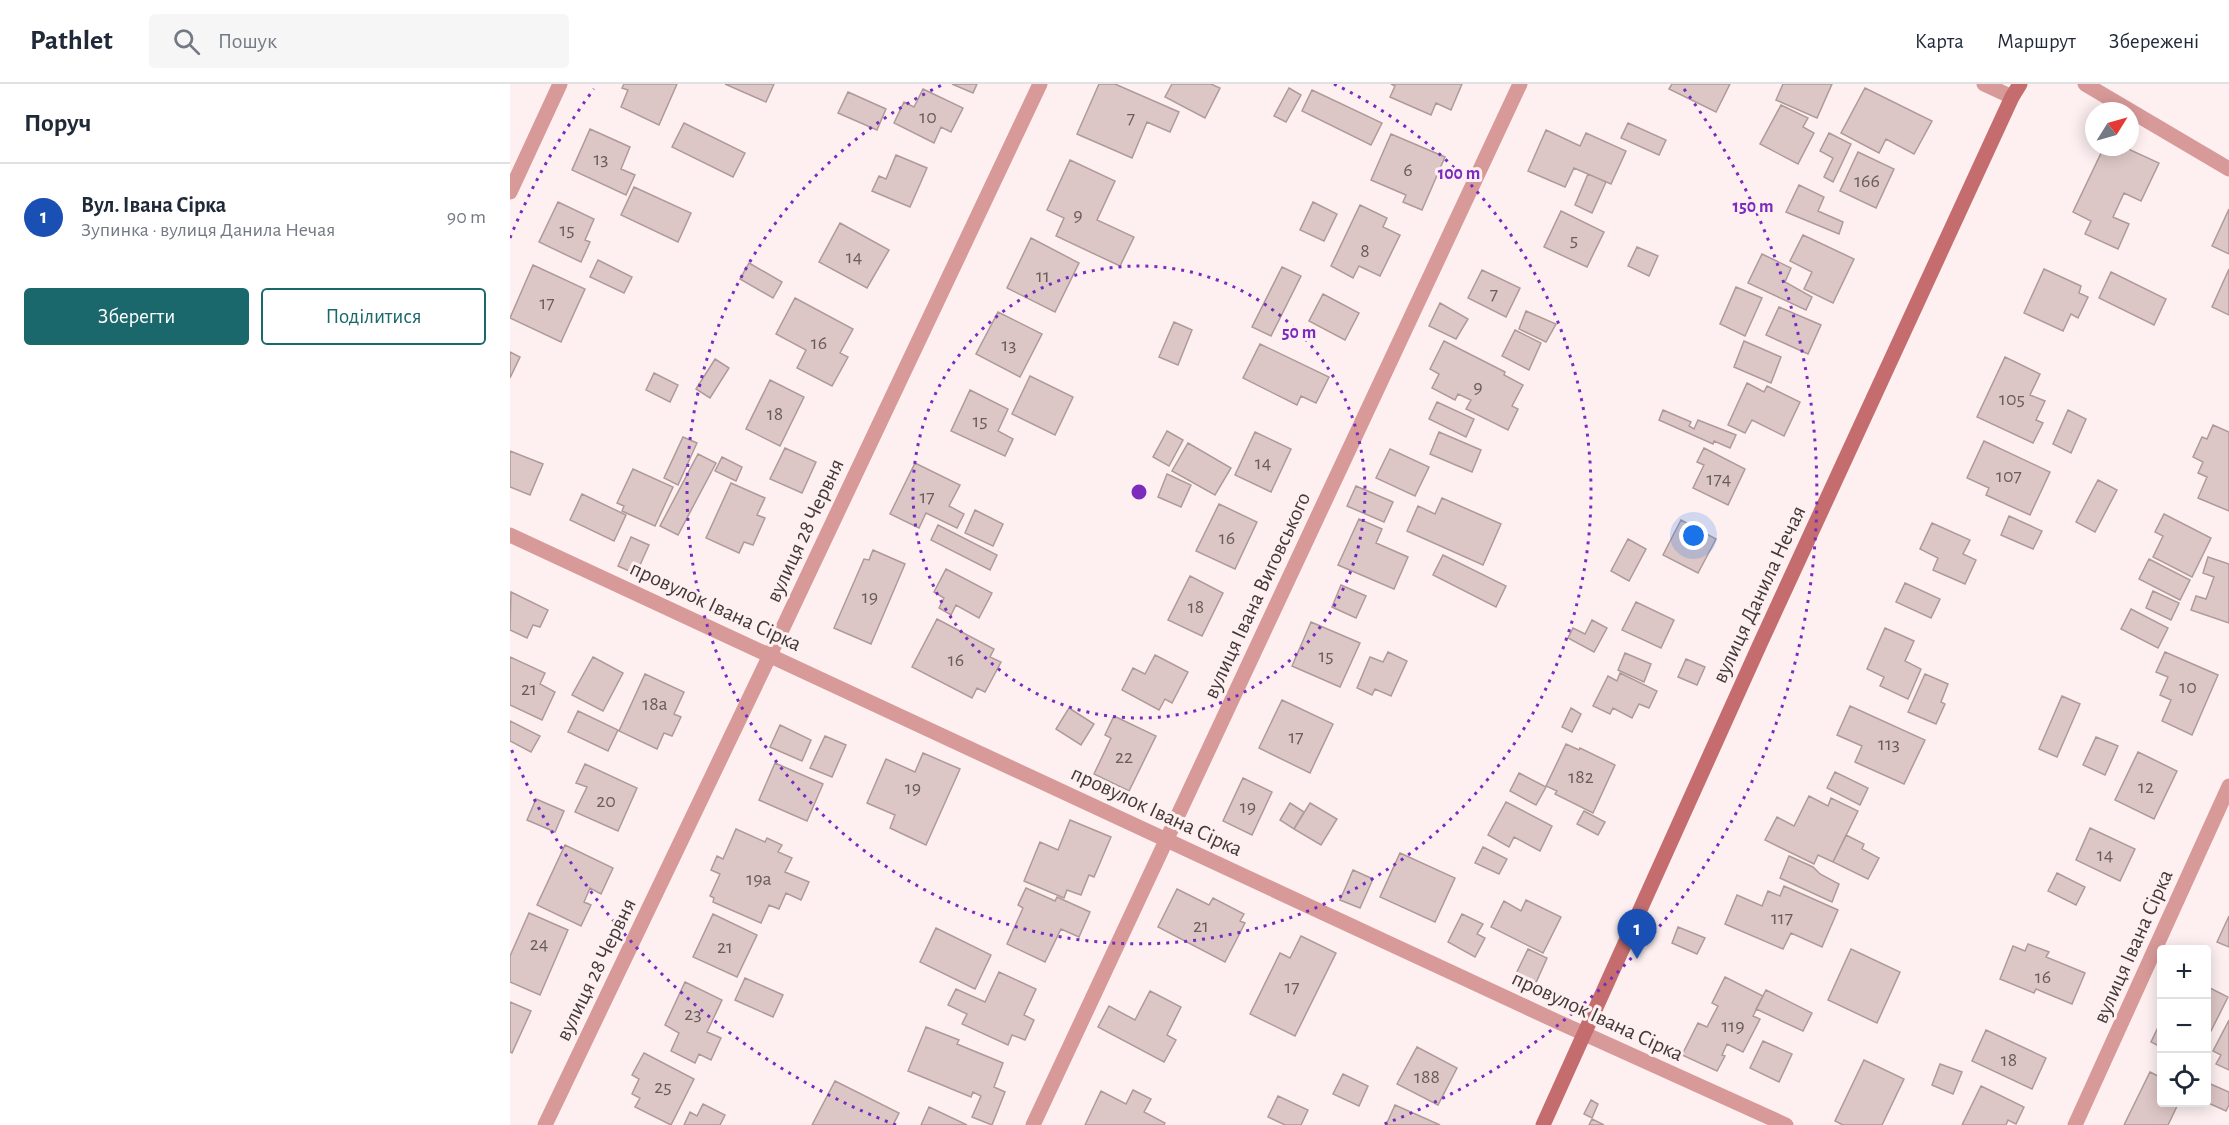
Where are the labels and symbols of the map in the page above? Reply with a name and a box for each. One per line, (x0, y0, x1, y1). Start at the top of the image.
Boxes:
north arrow (2085, 102, 2139, 156)
house number: 10 (919, 107, 937, 127)
house number: 7 (1127, 108, 1135, 128)
house number: 13 (593, 149, 609, 169)
house number: 6 (1403, 160, 1413, 180)
text: 100 m (1438, 165, 1480, 183)
house number: 166 (1854, 171, 1880, 191)
text: 150 m (1733, 198, 1773, 216)
house number: 9 (1073, 205, 1083, 225)
house number: 15 (559, 220, 575, 240)
house number: 5 (1570, 230, 1578, 250)
house number: 8 (1360, 241, 1370, 261)
house number: 14 (846, 247, 862, 267)
house number: 11 (1036, 266, 1050, 286)
house number: 7 (1490, 284, 1498, 304)
house number: 17 (539, 293, 555, 313)
text: 50 m (1282, 324, 1316, 342)
house number: 16 (811, 333, 827, 353)
house number: 13 (1001, 335, 1017, 355)
house number: 9 (1473, 377, 1483, 397)
house number: 105 (1999, 389, 2025, 409)
house number: 18 (767, 404, 783, 424)
house number: 15 (972, 411, 988, 431)
house number: 14 (1255, 453, 1271, 473)
street label: вулиця 28 Червня (762, 455, 848, 606)
house number: 107 (1996, 466, 2022, 486)
house number: 174 (1707, 469, 1731, 489)
centre of rings (1129, 482, 1149, 502)
house number: 17 (919, 487, 935, 507)
street label: вулиця Івана Виговського (1199, 489, 1314, 702)
street label: вулиця Данила Нечая (1708, 502, 1810, 687)
your location (1679, 521, 1708, 550)
house number: 16 (1219, 528, 1235, 548)
street label: провулок Івана Сірка (626, 557, 805, 655)
house number: 19 (862, 587, 878, 607)
house number: 18 (1188, 597, 1204, 617)
house number: 15 (1318, 646, 1334, 666)
house number: 16 (948, 650, 964, 670)
house number: 10 (2179, 677, 2197, 697)
house number: 21 (521, 679, 537, 699)
house number: 18а (642, 694, 668, 714)
house number: 17 (1288, 727, 1304, 747)
house number: 113 (1878, 734, 1900, 754)
house number: 22 (1115, 747, 1133, 767)
street label: провулок Івана Сірка (1067, 762, 1246, 860)
house number: 182 (1568, 767, 1594, 787)
house number: 12 (2138, 777, 2154, 797)
house number: 19 (905, 778, 921, 798)
house number: 20 (596, 791, 616, 811)
house number: 19 (1240, 797, 1256, 817)
house number: 14 (2097, 845, 2113, 865)
street label: вулиця Івана Сірка (2089, 866, 2177, 1027)
house number: 19а (746, 869, 772, 889)
street label: вулиця 28 Червня (552, 895, 640, 1044)
house number: 117 (1771, 908, 1793, 928)
pin: 1 (1618, 910, 1656, 959)
house number: 21 (1193, 916, 1209, 936)
house number: 24 (530, 934, 548, 954)
house number: 21 (717, 937, 733, 957)
street label: провулок Івана Сірка (1508, 967, 1687, 1065)
house number: 16 (2035, 967, 2051, 987)
house number: 17 (1284, 977, 1300, 997)
house number: 23 (684, 1004, 702, 1024)
house number: 119 (1721, 1016, 1745, 1036)
house number: 18 (2001, 1050, 2017, 1070)
house number: 188 (1414, 1067, 1440, 1087)
house number: 25 (654, 1077, 672, 1097)

